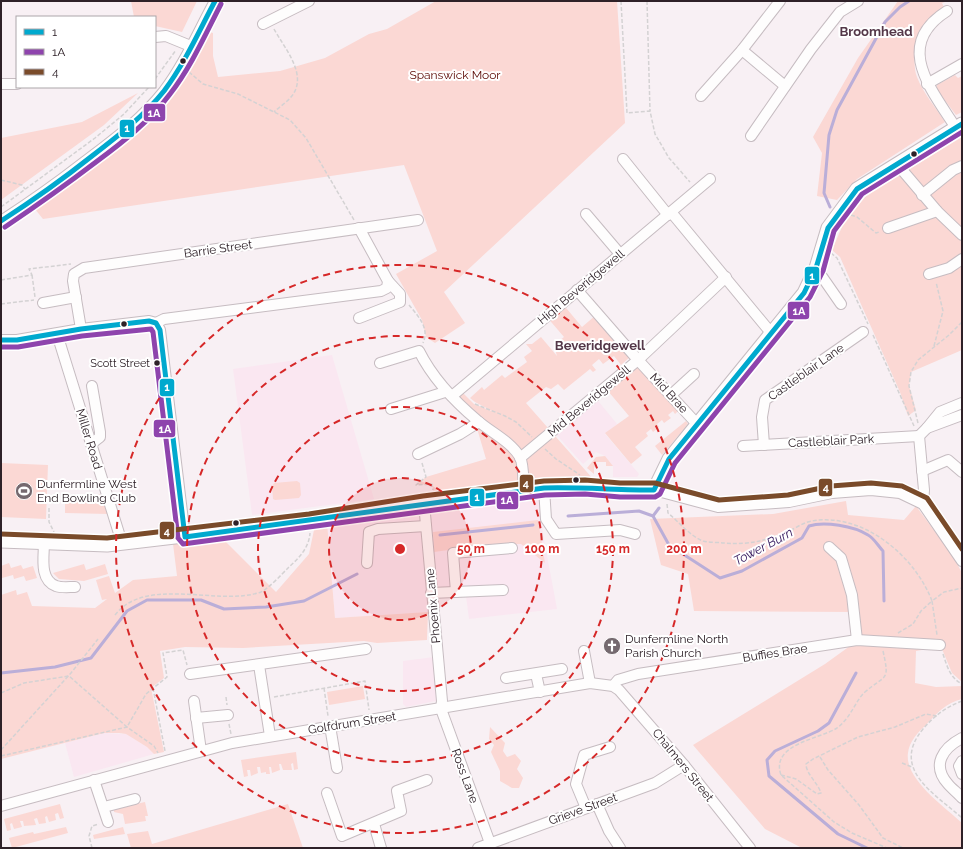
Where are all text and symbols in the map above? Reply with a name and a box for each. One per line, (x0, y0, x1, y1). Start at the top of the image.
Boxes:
legend (16, 16, 156, 88)
district label: Broomhead (839, 24, 913, 39)
text: 1 (52, 25, 57, 39)
text: 1A (52, 45, 65, 59)
unlabelled marker (178, 56, 188, 66)
text: 4 (52, 65, 59, 79)
park label: Spanswick Moor (409, 68, 501, 82)
line badge: 1A (143, 103, 166, 122)
text: 1A (148, 107, 161, 120)
line badge: 1 (119, 119, 135, 138)
text: 1 (124, 122, 130, 135)
unlabelled marker (909, 149, 919, 159)
street label: Barrie Street (183, 237, 253, 261)
street label: High Beveridgewell (535, 246, 628, 327)
line badge: 1 (804, 266, 820, 285)
text: 1 (809, 270, 815, 283)
line badge: 1A (787, 301, 810, 320)
text: 1A (793, 305, 806, 318)
unlabelled marker (119, 319, 129, 329)
district label: Beveridgewell (555, 338, 646, 353)
street label: Castleblair Lane (765, 341, 847, 403)
place label: Scott Street (90, 357, 150, 370)
marker: Scott Street (152, 358, 162, 368)
street label: Mid Beveridgewell (545, 362, 634, 440)
street label: Mid Brae (647, 370, 691, 416)
line badge: 1 (159, 378, 175, 397)
text: 1 (164, 381, 170, 394)
street label: Miller Road (73, 407, 105, 471)
line badge: 1A (153, 419, 176, 438)
text: 1A (159, 423, 172, 436)
street label: Castleblair Park (788, 432, 875, 450)
line badge: 4 (519, 474, 534, 493)
unlabelled marker (571, 475, 581, 485)
place label: Dunfermline West End Bowling Club (37, 477, 137, 505)
text: 4 (523, 477, 529, 490)
line badge: 4 (818, 478, 833, 497)
sports icon: Dunfermline West End Bowling Club (14, 481, 34, 501)
text: 4 (823, 481, 829, 494)
line badge: 1 (469, 488, 485, 507)
text: 1 (474, 491, 480, 504)
line badge: 1A (496, 491, 519, 510)
text: 1A (501, 494, 514, 507)
unlabelled marker (231, 518, 241, 528)
line badge: 4 (159, 521, 175, 540)
text: 4 (164, 525, 170, 538)
water label: Tower Burn (731, 525, 795, 568)
centre of rings (393, 542, 407, 556)
text: 50 m (457, 542, 485, 556)
text: 100 m (525, 542, 559, 556)
text: 150 m (596, 542, 630, 556)
text: 200 m (666, 542, 702, 556)
street label: Phoenix Lane (423, 568, 443, 644)
place label: Dunfermline North Parish Church (625, 632, 728, 660)
church icon: Dunfermline North Parish Church (602, 636, 622, 656)
street label: Buffies Brae (742, 641, 808, 665)
street label: Golfdrum Street (307, 709, 397, 737)
street label: Chalmers Street (649, 726, 717, 804)
street label: Ross Lane (449, 747, 481, 805)
street label: Grieve Street (547, 790, 619, 828)

